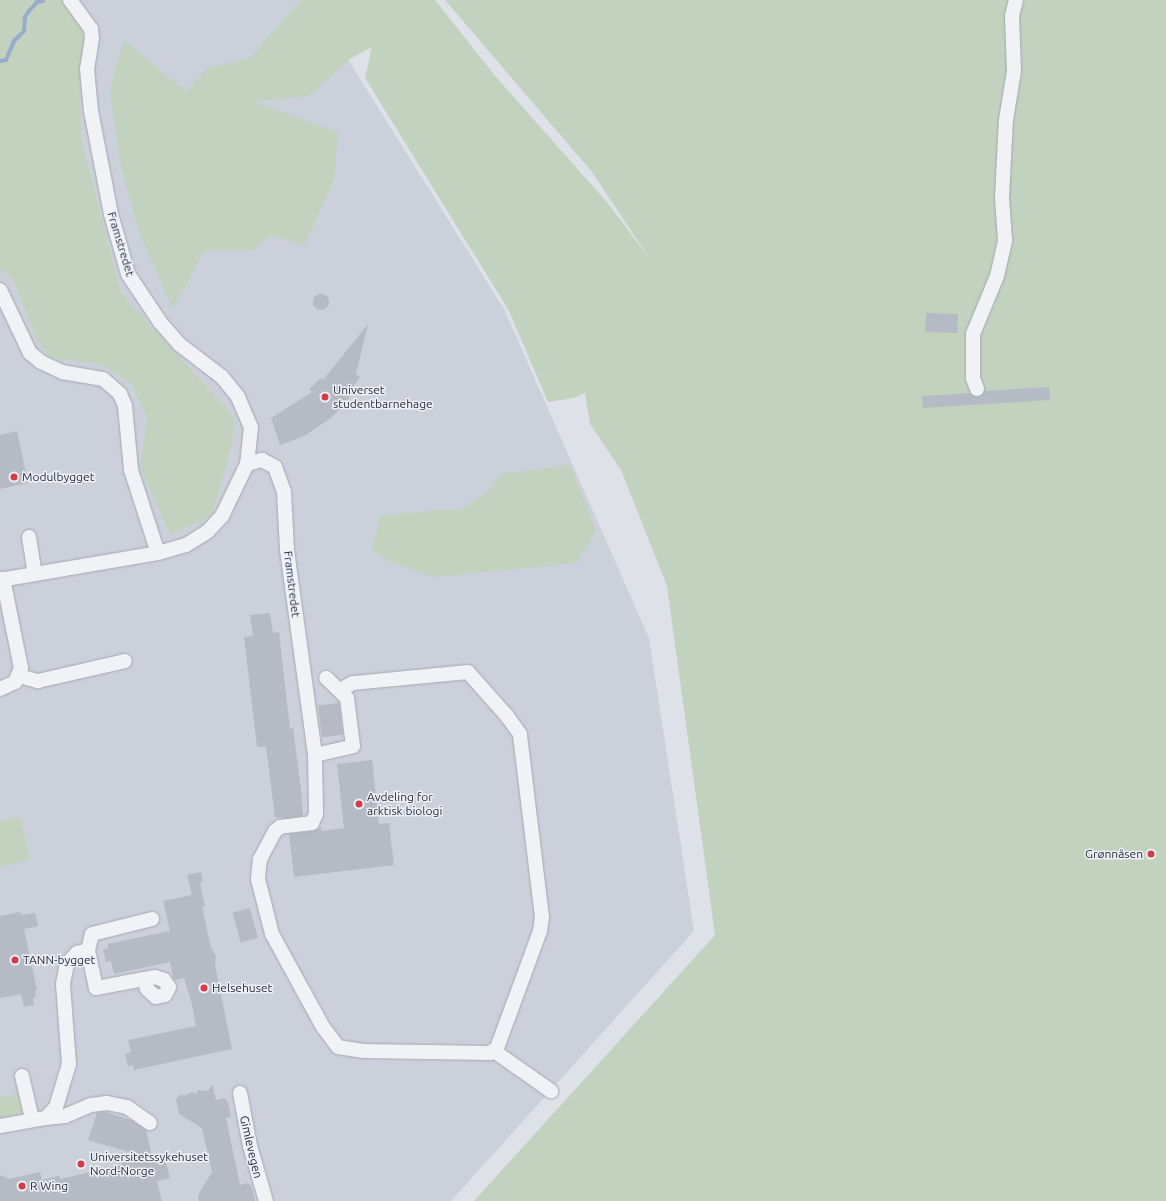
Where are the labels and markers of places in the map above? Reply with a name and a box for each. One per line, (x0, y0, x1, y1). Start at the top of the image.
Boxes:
place label: Universet studentbarnehage (333, 383, 433, 411)
marker: Universet studentbarnehage (320, 392, 330, 402)
place label: Modulbygget (22, 470, 94, 484)
marker: Modulbygget (9, 472, 19, 482)
place label: Avdeling for arktisk biologi (367, 790, 442, 818)
marker: Avdeling for arktisk biologi (354, 799, 364, 809)
place label: Grønnåsen (1085, 847, 1143, 861)
marker: Grønnåsen (1146, 849, 1156, 859)
place label: TANN-bygget (23, 953, 95, 967)
marker: TANN-bygget (10, 955, 20, 965)
place label: Helsehuset (212, 981, 272, 995)
marker: Helsehuset (199, 983, 209, 993)
place label: Universitetssykehuset Nord-Norge (90, 1150, 208, 1178)
marker: Universitetssykehuset Nord-Norge (75, 1158, 87, 1170)
place label: R Wing (30, 1179, 68, 1193)
marker: R Wing (17, 1181, 27, 1191)

